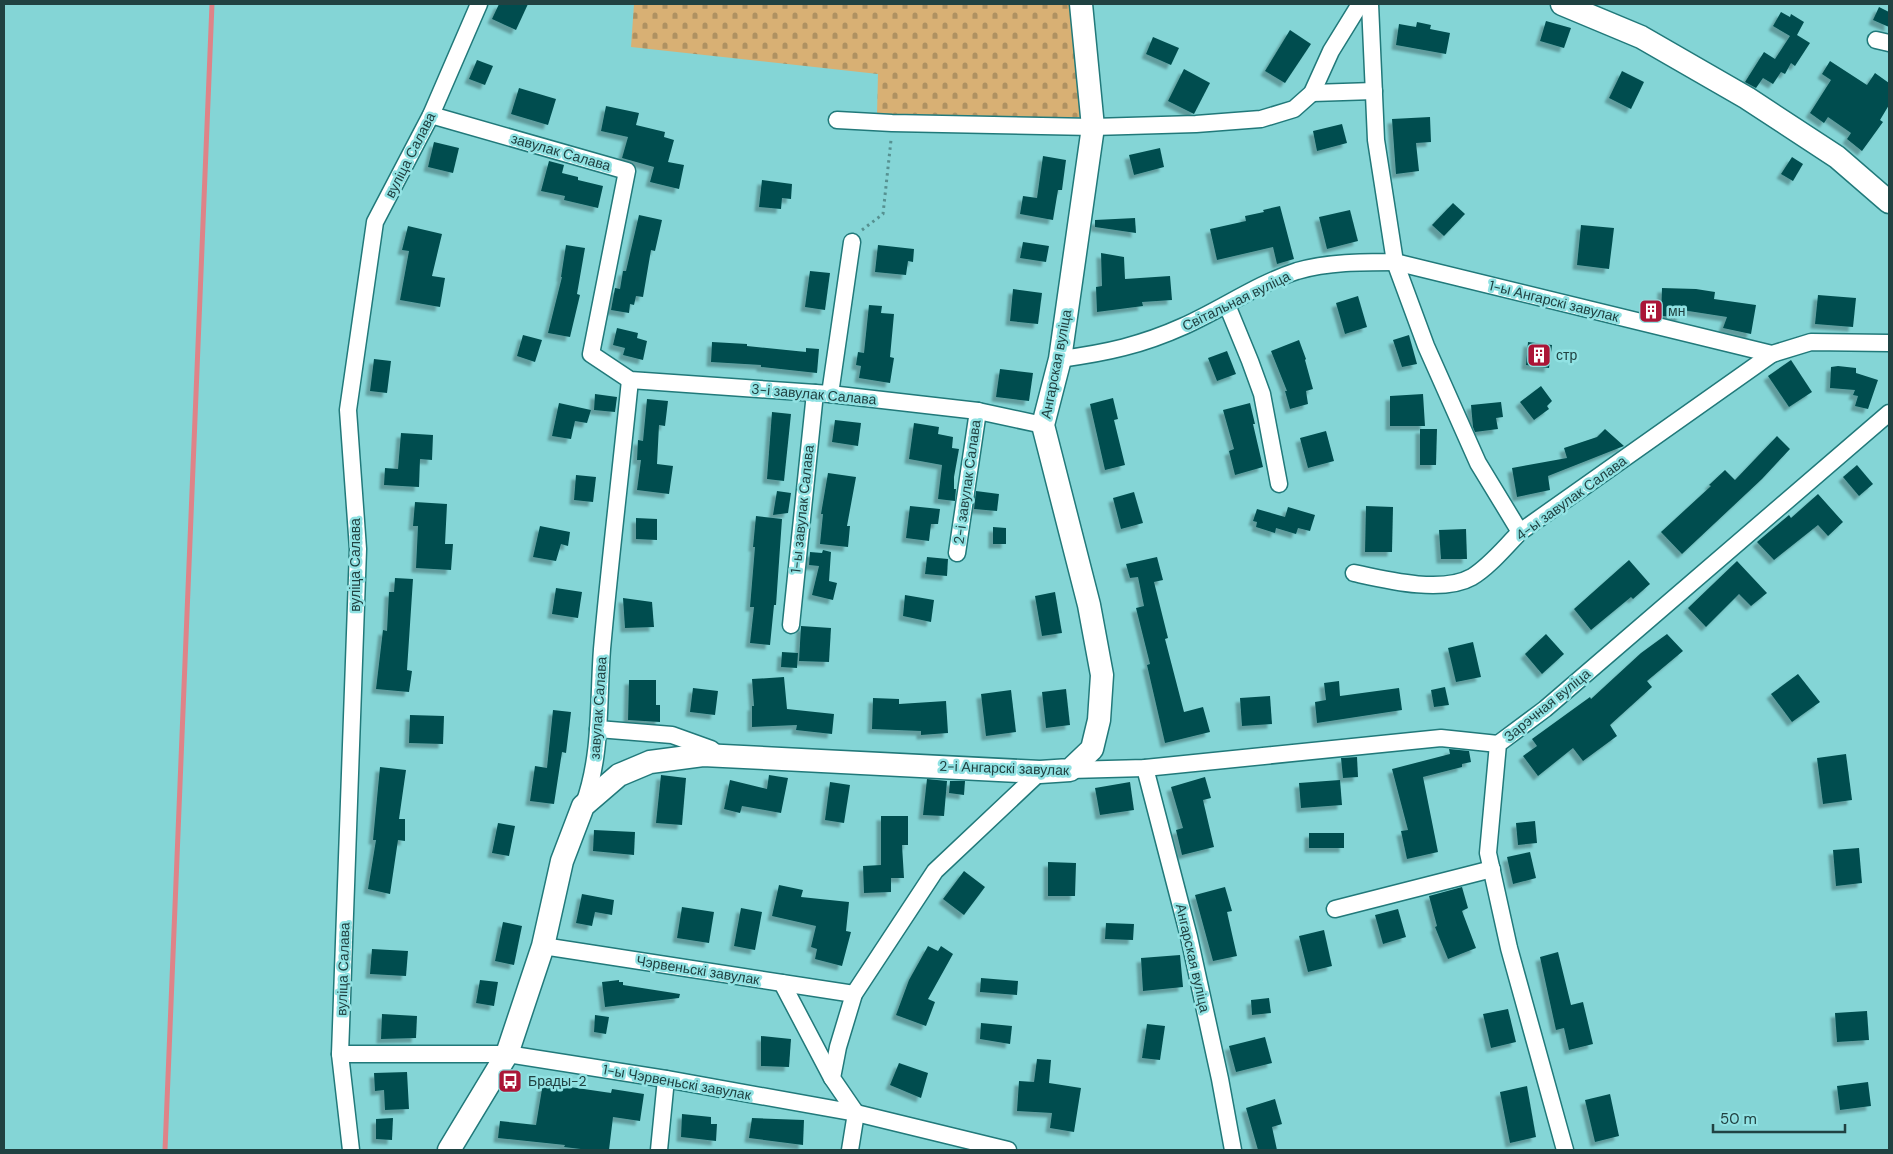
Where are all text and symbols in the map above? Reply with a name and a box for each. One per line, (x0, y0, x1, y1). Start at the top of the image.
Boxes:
street label: вуліца Салава (381, 109, 439, 201)
street label: завулак Салава (509, 129, 613, 175)
street label: Світальная вуліца (1179, 267, 1293, 335)
street label: 1-ы Ангарскі завулак (1487, 276, 1622, 326)
building icon: мн (1638, 298, 1664, 324)
place label: мн (1668, 302, 1685, 320)
street label: Ангарская вуліца (1037, 308, 1075, 420)
building icon: стр (1526, 342, 1552, 368)
place label: стр (1556, 346, 1577, 364)
street label: 3-і завулак Салава (751, 380, 878, 408)
street label: 2-і завулак Салава (949, 418, 985, 545)
street label: 1-ы завулак Салава (786, 444, 818, 574)
street label: 4-ы завулак Салава (1512, 452, 1630, 544)
street label: вуліца Салава (346, 518, 364, 612)
street label: завулак Салава (585, 656, 611, 760)
street label: Зарэчная вуліца (1500, 664, 1594, 745)
street label: 2-і Ангарскі завулак (939, 757, 1070, 779)
street label: Ангарская вуліца (1172, 902, 1214, 1014)
street label: вуліца Салава (332, 922, 354, 1016)
street label: Чэрвеньскі завулак (635, 951, 762, 989)
street label: 1-ы Чэрвеньскі завулак (601, 1060, 753, 1104)
bus stop icon: Брады-2 (497, 1068, 523, 1094)
place label: Брады-2 (528, 1072, 587, 1090)
scale bar (1713, 1102, 1846, 1134)
text: 50 m (1720, 1109, 1757, 1129)

